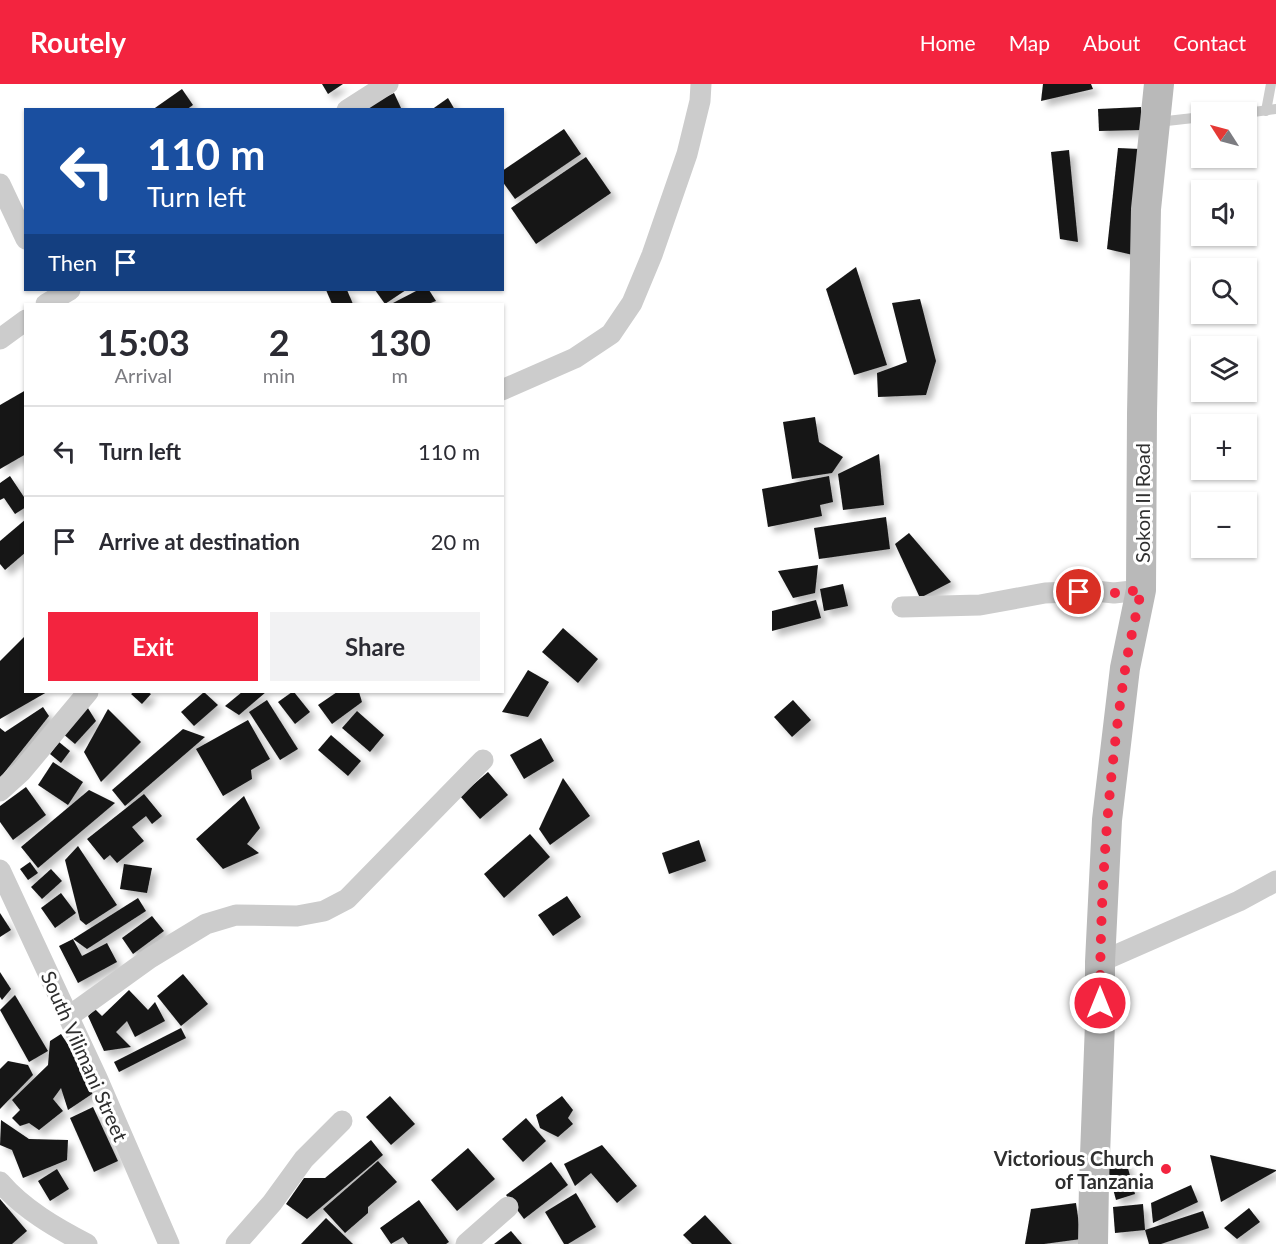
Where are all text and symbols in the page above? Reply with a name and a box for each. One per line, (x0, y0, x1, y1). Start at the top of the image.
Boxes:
text: Routely (30, 25, 126, 59)
text: Home (920, 30, 976, 55)
text: Map (1009, 30, 1050, 55)
text: About (1083, 30, 1140, 55)
text: Contact (1173, 30, 1246, 55)
north arrow (1191, 102, 1257, 168)
map controls (1191, 102, 1257, 558)
text: 110 m (147, 129, 265, 179)
icon: left (48, 132, 126, 210)
text: Turn left (147, 180, 246, 213)
button: sound (1191, 180, 1257, 246)
icon: arrive (109, 246, 142, 279)
text: Then (48, 249, 97, 276)
button: search (1191, 258, 1257, 324)
text: 15:03 (97, 320, 190, 364)
text: 2 (269, 320, 290, 364)
text: 130 (368, 320, 431, 364)
button: layers (1191, 336, 1257, 402)
text: Arrival (115, 363, 172, 387)
text: min (263, 363, 295, 387)
text: m (391, 363, 408, 387)
button: + (1191, 414, 1257, 480)
icon: left (48, 435, 81, 468)
text: Turn left (99, 438, 181, 465)
text: 110 m (418, 438, 480, 465)
street label: Sokon II Road (1130, 443, 1154, 563)
button: − (1191, 492, 1257, 558)
icon: arrive (48, 525, 81, 558)
text: Arrive at destination (99, 528, 300, 555)
text: 20 m (431, 528, 480, 555)
pin (1053, 566, 1104, 617)
icon: arrive (1062, 575, 1095, 608)
button: Exit (48, 612, 258, 681)
button: Share (270, 612, 480, 681)
street label: South Vilimani Street (37, 967, 133, 1145)
position arrow (1068, 971, 1132, 1035)
place label: Victorious Church of Tanzania (993, 1146, 1154, 1193)
marker: Victorious Church of Tanzania (1159, 1162, 1173, 1176)

